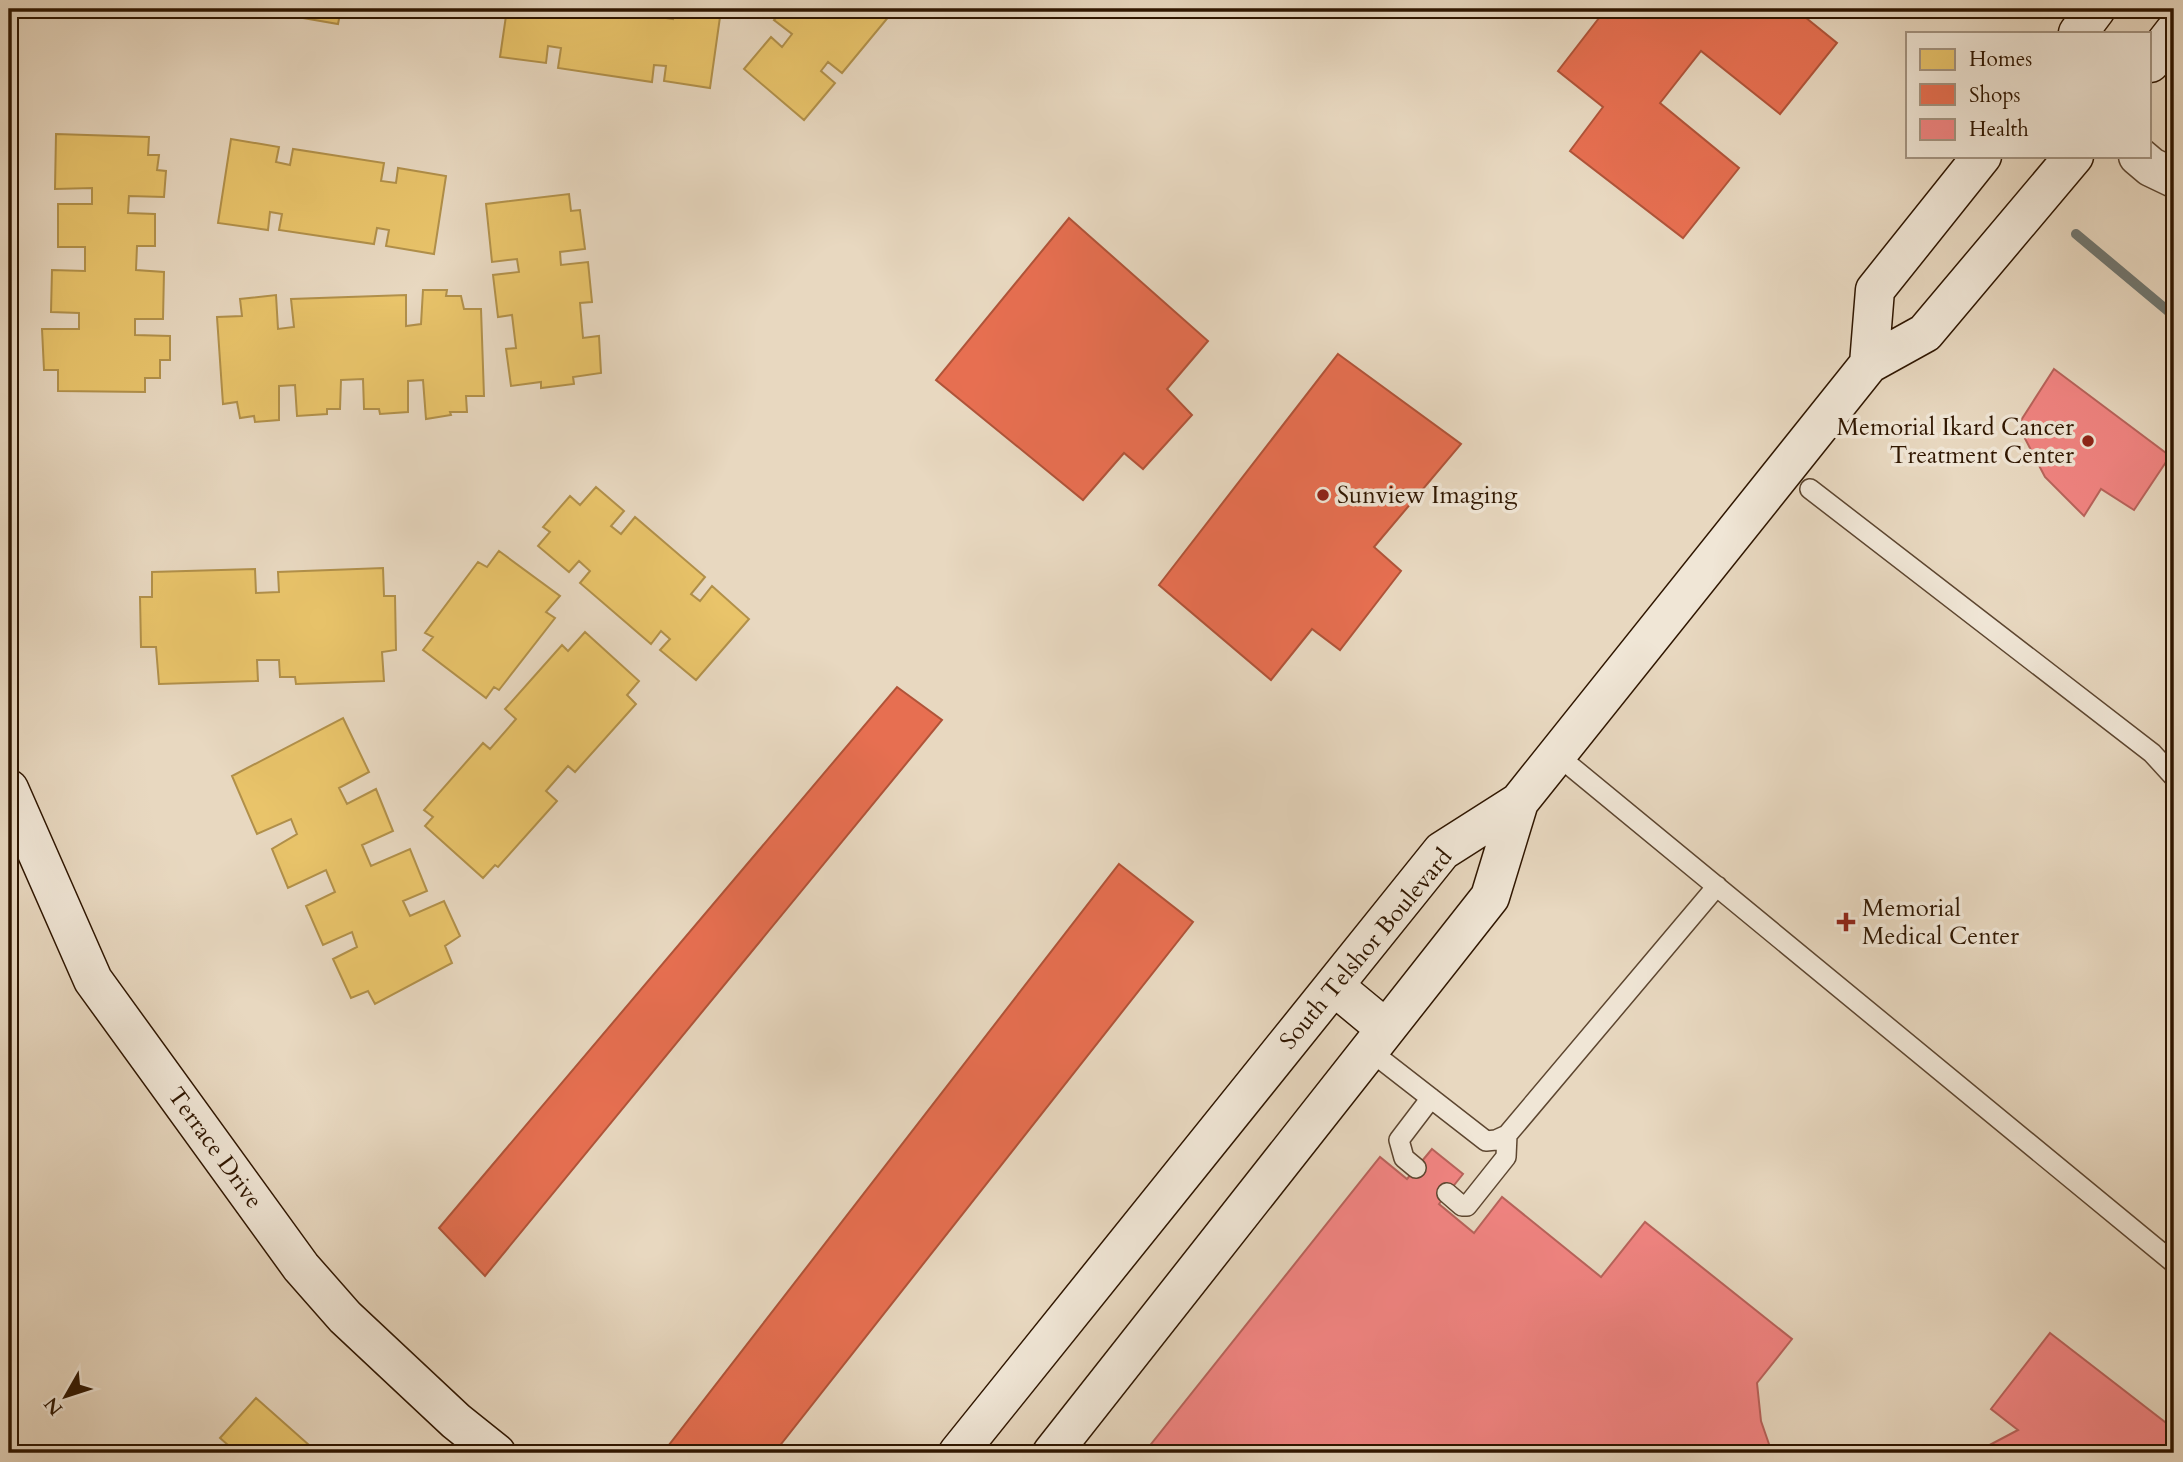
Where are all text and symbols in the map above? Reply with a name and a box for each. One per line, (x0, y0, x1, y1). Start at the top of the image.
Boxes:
legend (1906, 32, 2152, 158)
text: Homes (1969, 45, 2032, 74)
text: Shops (1969, 81, 2021, 110)
text: Health (1969, 115, 2029, 144)
place label: Memorial Ikard Cancer Treatment Center (1836, 411, 2074, 472)
marker: Memorial Ikard Cancer Treatment Center (2080, 433, 2096, 449)
place label: Sunview Imaging (1337, 479, 1518, 512)
marker: Sunview Imaging (1315, 487, 1331, 503)
street label: South Telshor Boulevard (1272, 841, 1460, 1056)
place label: Memorial Medical Center (1862, 892, 2019, 953)
marker: Memorial Medical Center (1836, 912, 1856, 932)
street label: Terrace Drive (160, 1081, 270, 1215)
north arrow (32, 1360, 102, 1430)
text: N (38, 1391, 69, 1421)

